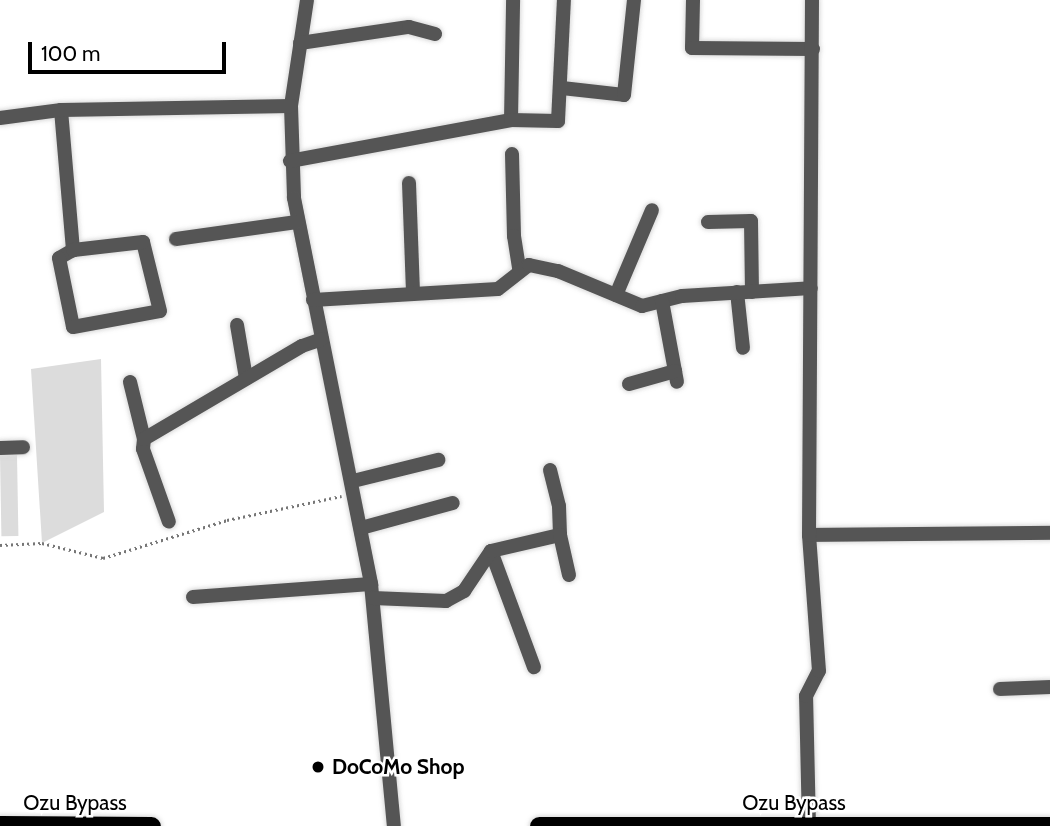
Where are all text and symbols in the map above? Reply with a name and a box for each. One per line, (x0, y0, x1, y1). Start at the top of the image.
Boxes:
scale bar (32, 28, 229, 72)
text: 100 m (41, 41, 100, 66)
place label: DoCoMo Shop (332, 754, 464, 780)
marker: DoCoMo Shop (310, 759, 326, 775)
street label: Ozu Bypass (23, 790, 127, 816)
street label: Ozu Bypass (742, 790, 846, 816)

